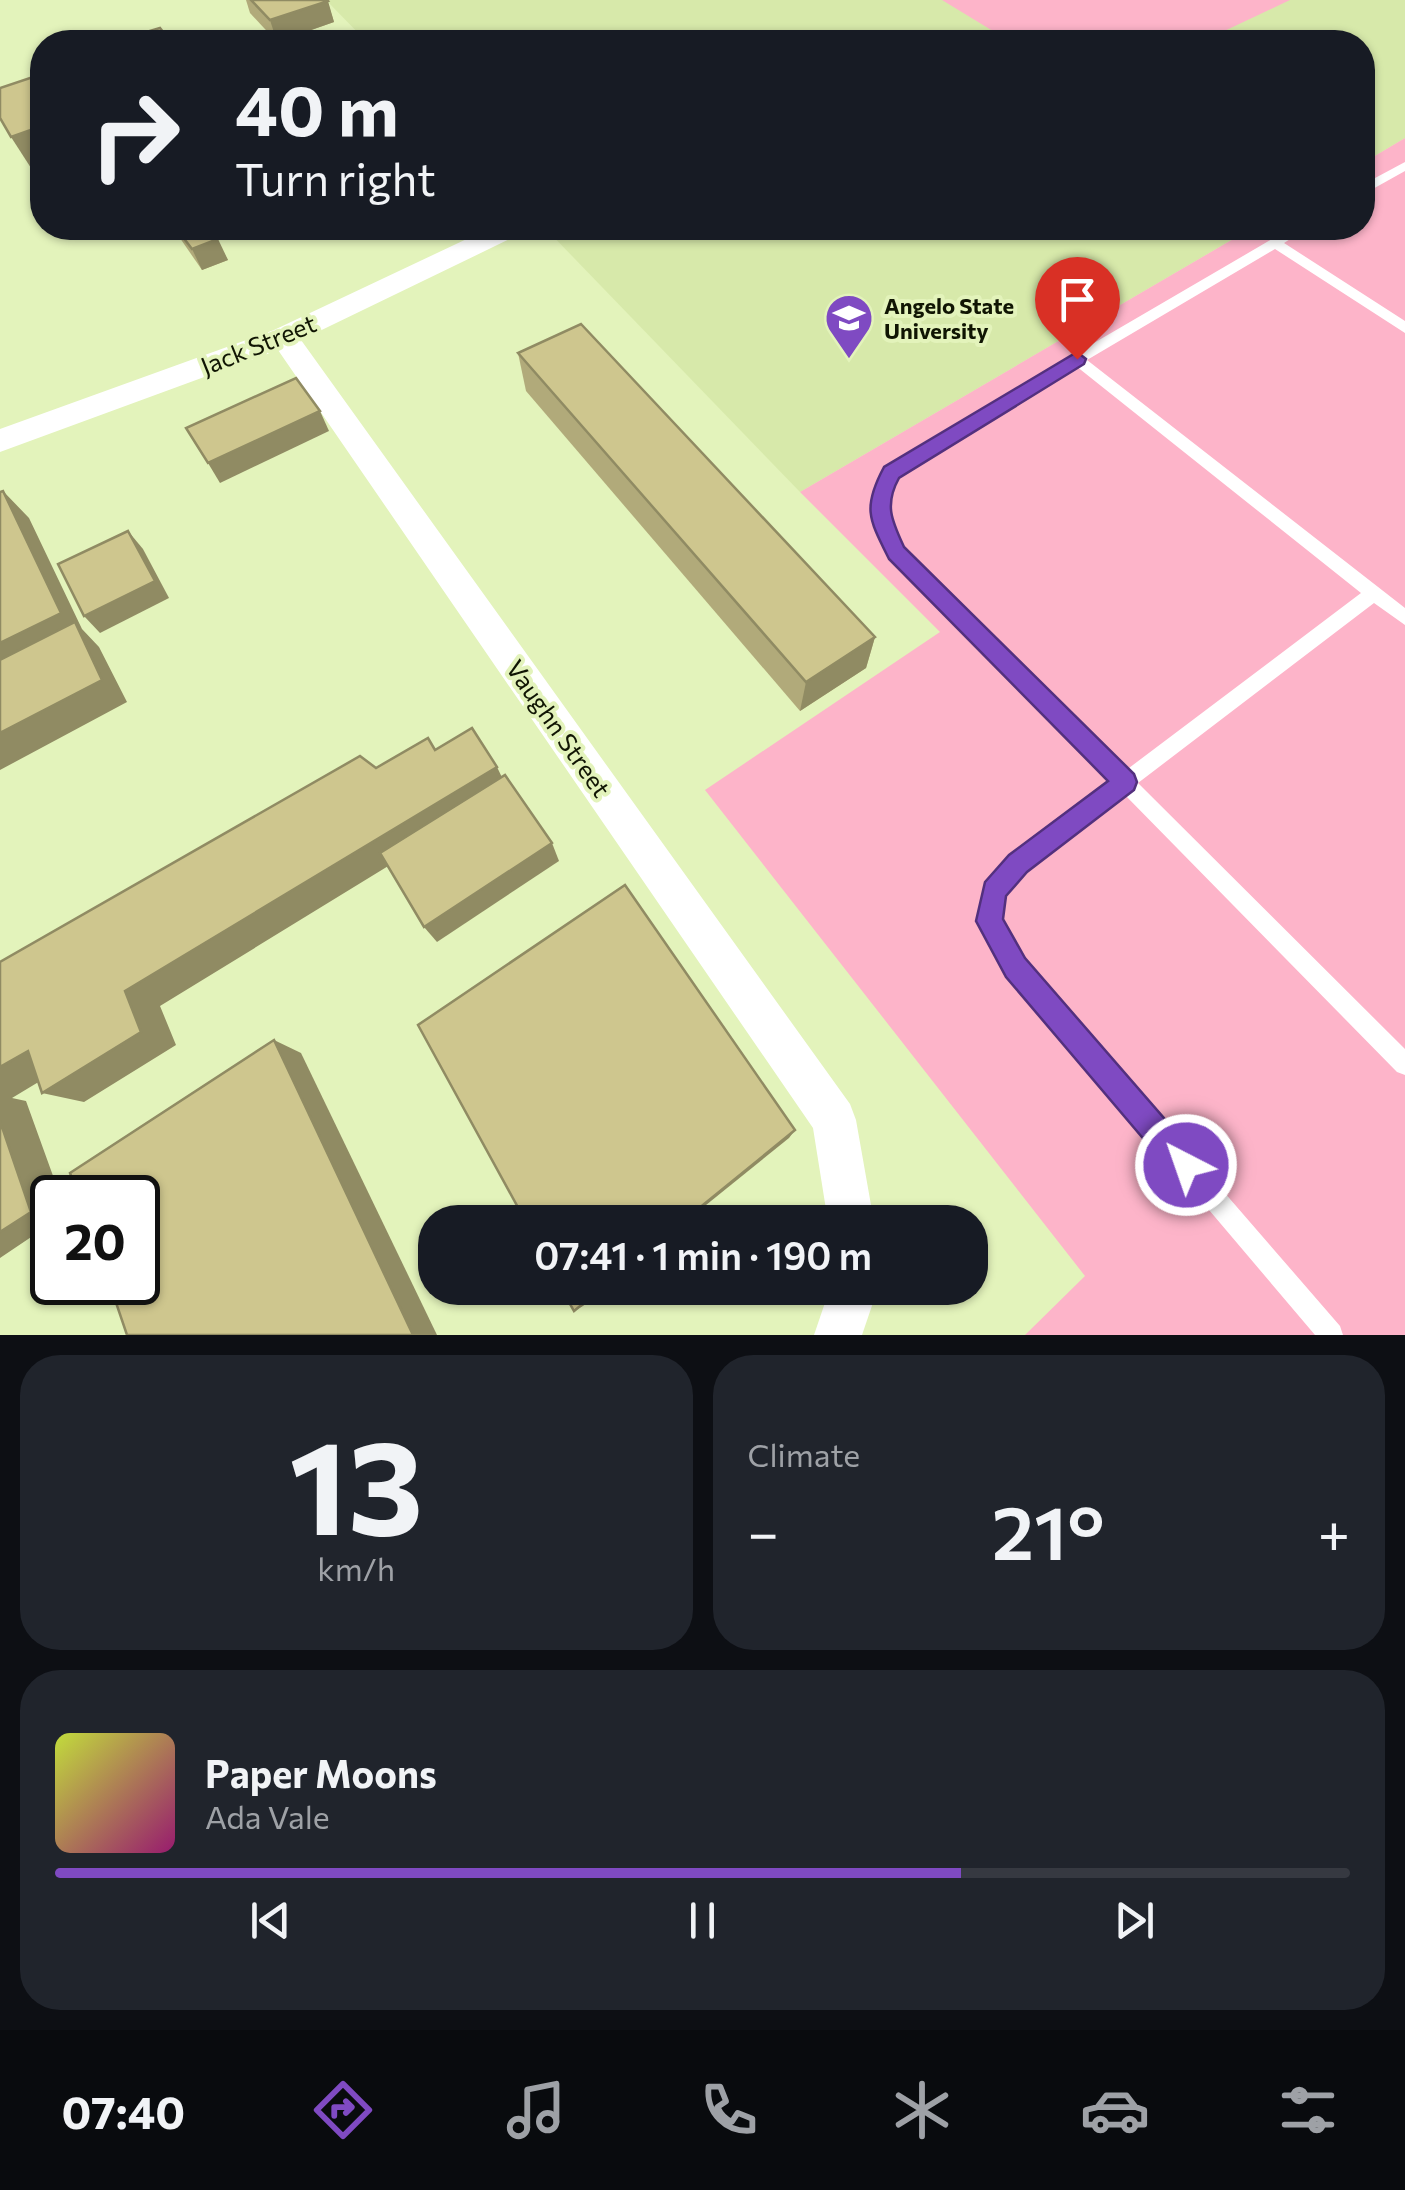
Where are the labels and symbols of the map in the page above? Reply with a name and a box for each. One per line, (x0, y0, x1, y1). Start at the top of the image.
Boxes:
pin (1035, 257, 1120, 360)
school or university icon: Angelo State University (823, 292, 875, 360)
place label: Angelo State University (884, 292, 1014, 344)
street label: Jack Street (196, 307, 320, 381)
street label: Vaughn Street (501, 654, 617, 802)
position arrow (1134, 1113, 1238, 1217)
speed limit sign: 20 (30, 1175, 160, 1305)

